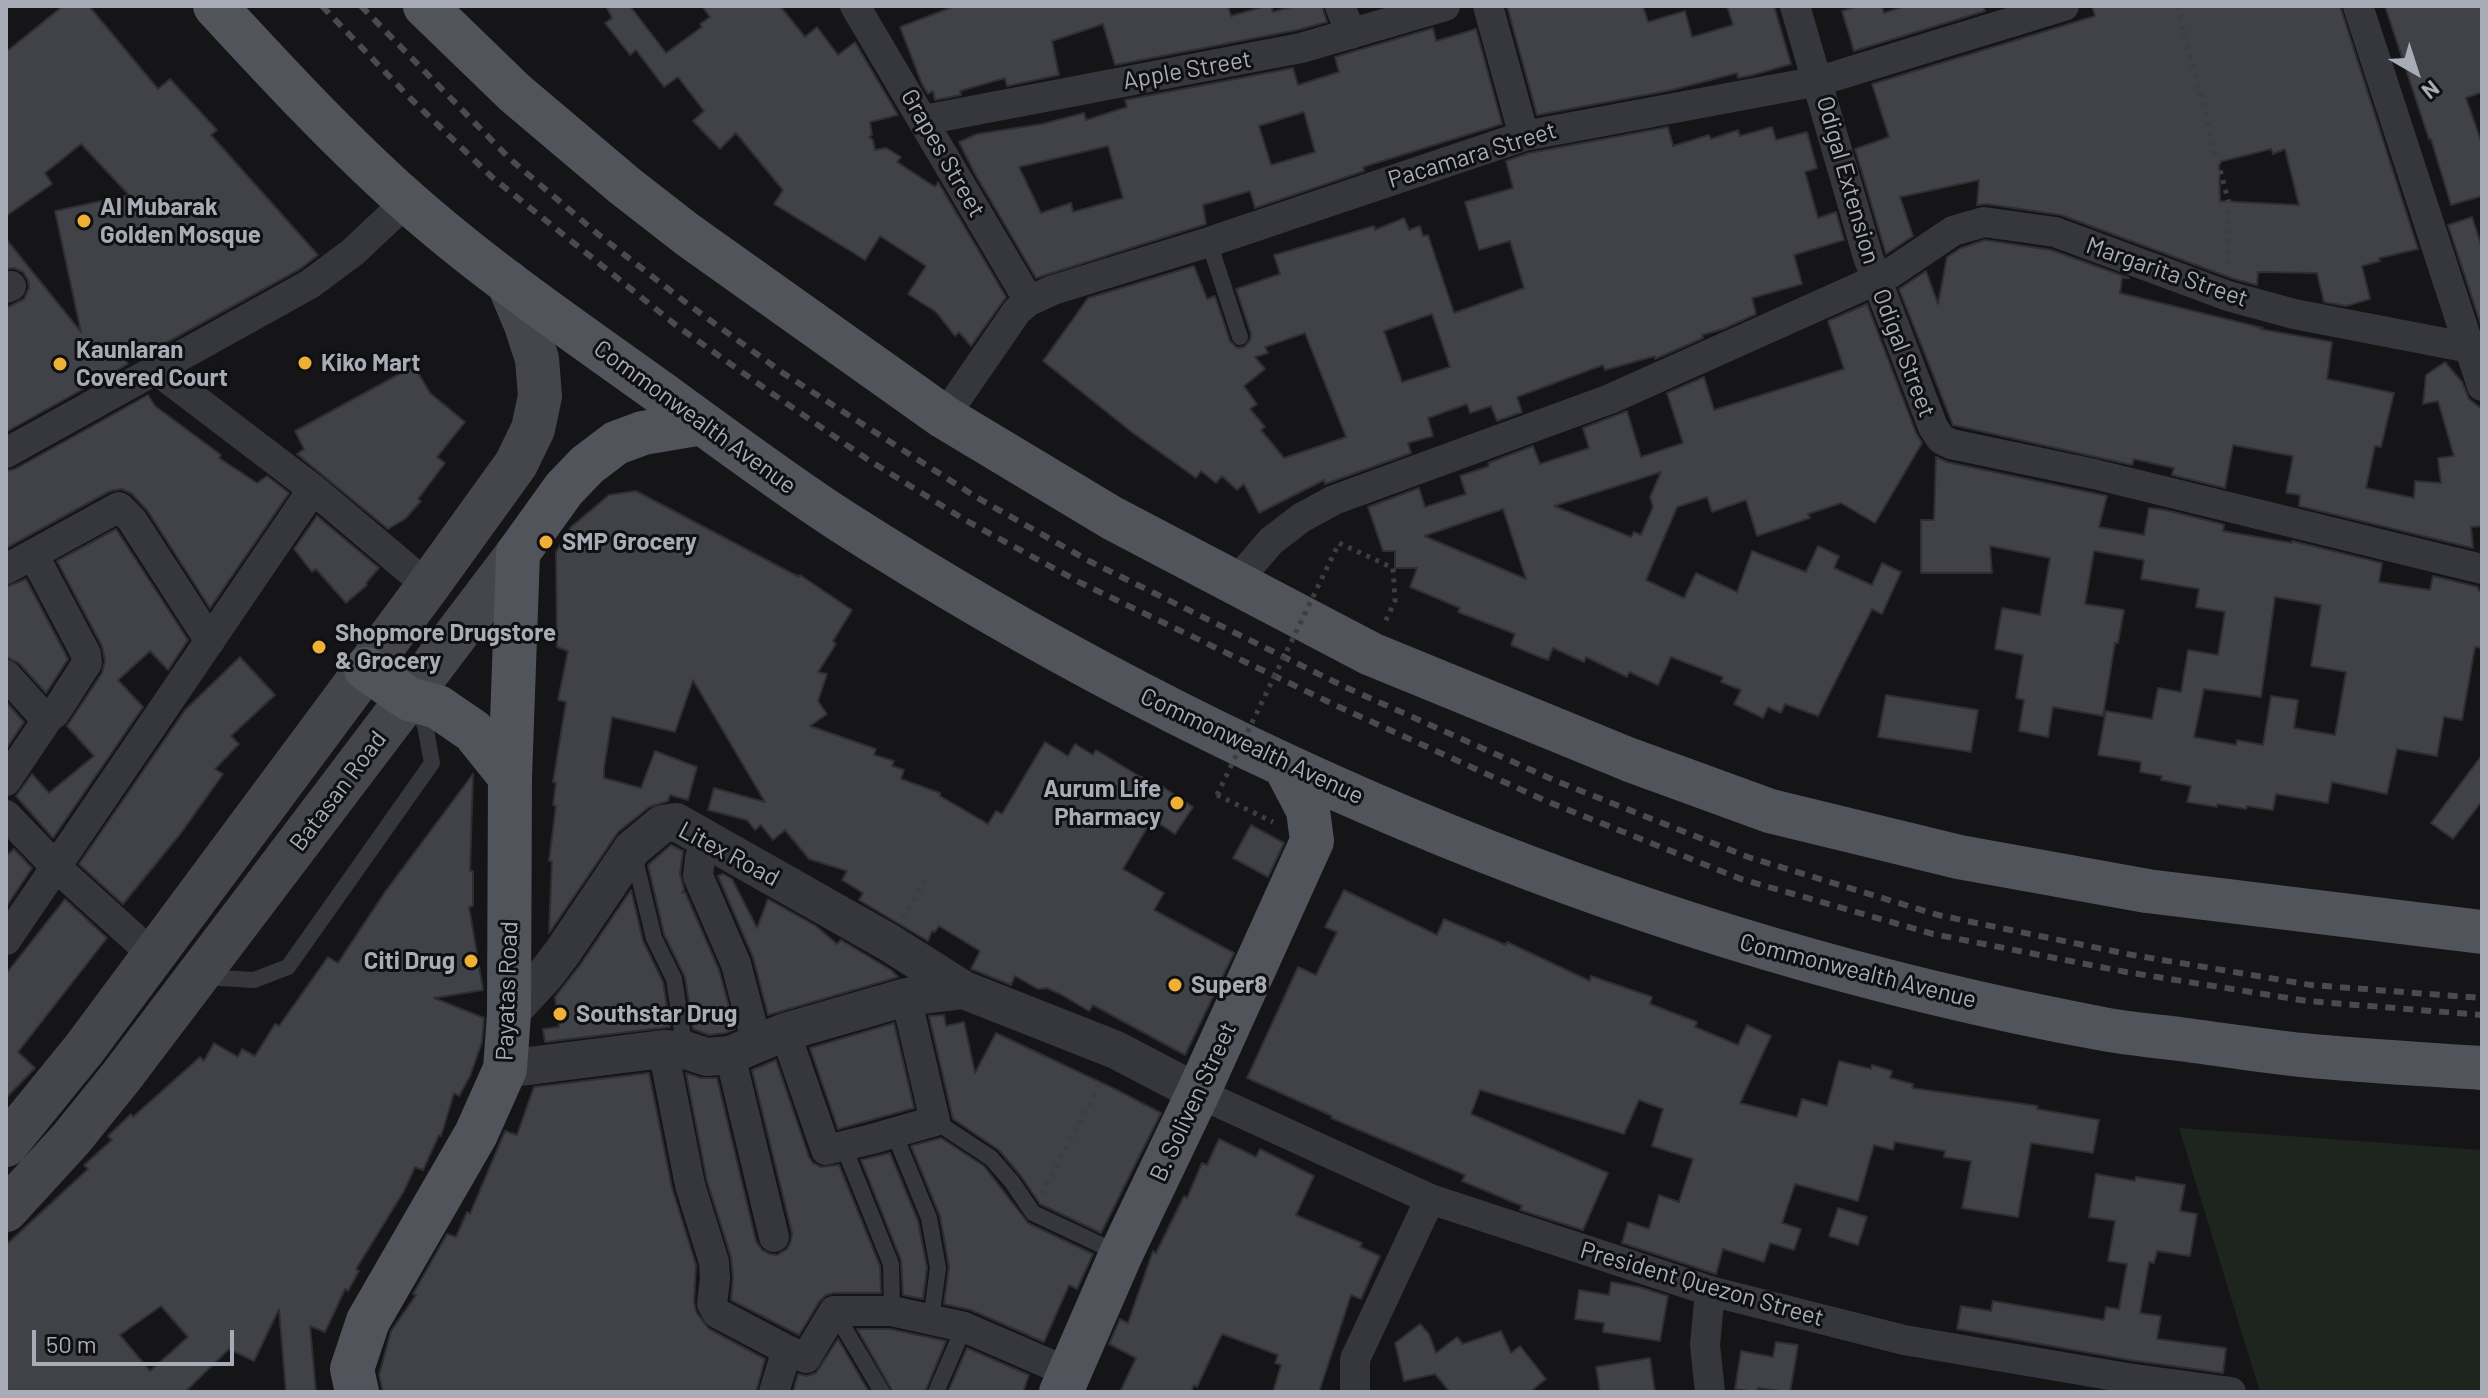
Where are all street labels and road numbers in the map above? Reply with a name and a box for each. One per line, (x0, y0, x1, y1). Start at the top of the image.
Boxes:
street label: Apple Street (1121, 45, 1253, 95)
street label: Grapes Street (895, 84, 991, 222)
street label: Odigal Extension (1810, 93, 1886, 267)
street label: Pacamara Street (1384, 116, 1560, 194)
street label: Margarita Street (2082, 231, 2252, 313)
street label: Odigal Street (1866, 285, 1942, 421)
street label: Commonwealth Avenue (588, 334, 802, 500)
street label: Commonwealth Avenue (1136, 682, 1368, 810)
street label: Batasan Road (284, 725, 392, 857)
street label: Litex Road (674, 815, 784, 893)
street label: Payatas Road (490, 921, 524, 1061)
street label: Commonwealth Avenue (1737, 928, 1979, 1014)
street label: B. Soliven Street (1144, 1018, 1242, 1186)
street label: President Quezon Street (1577, 1235, 1827, 1333)

